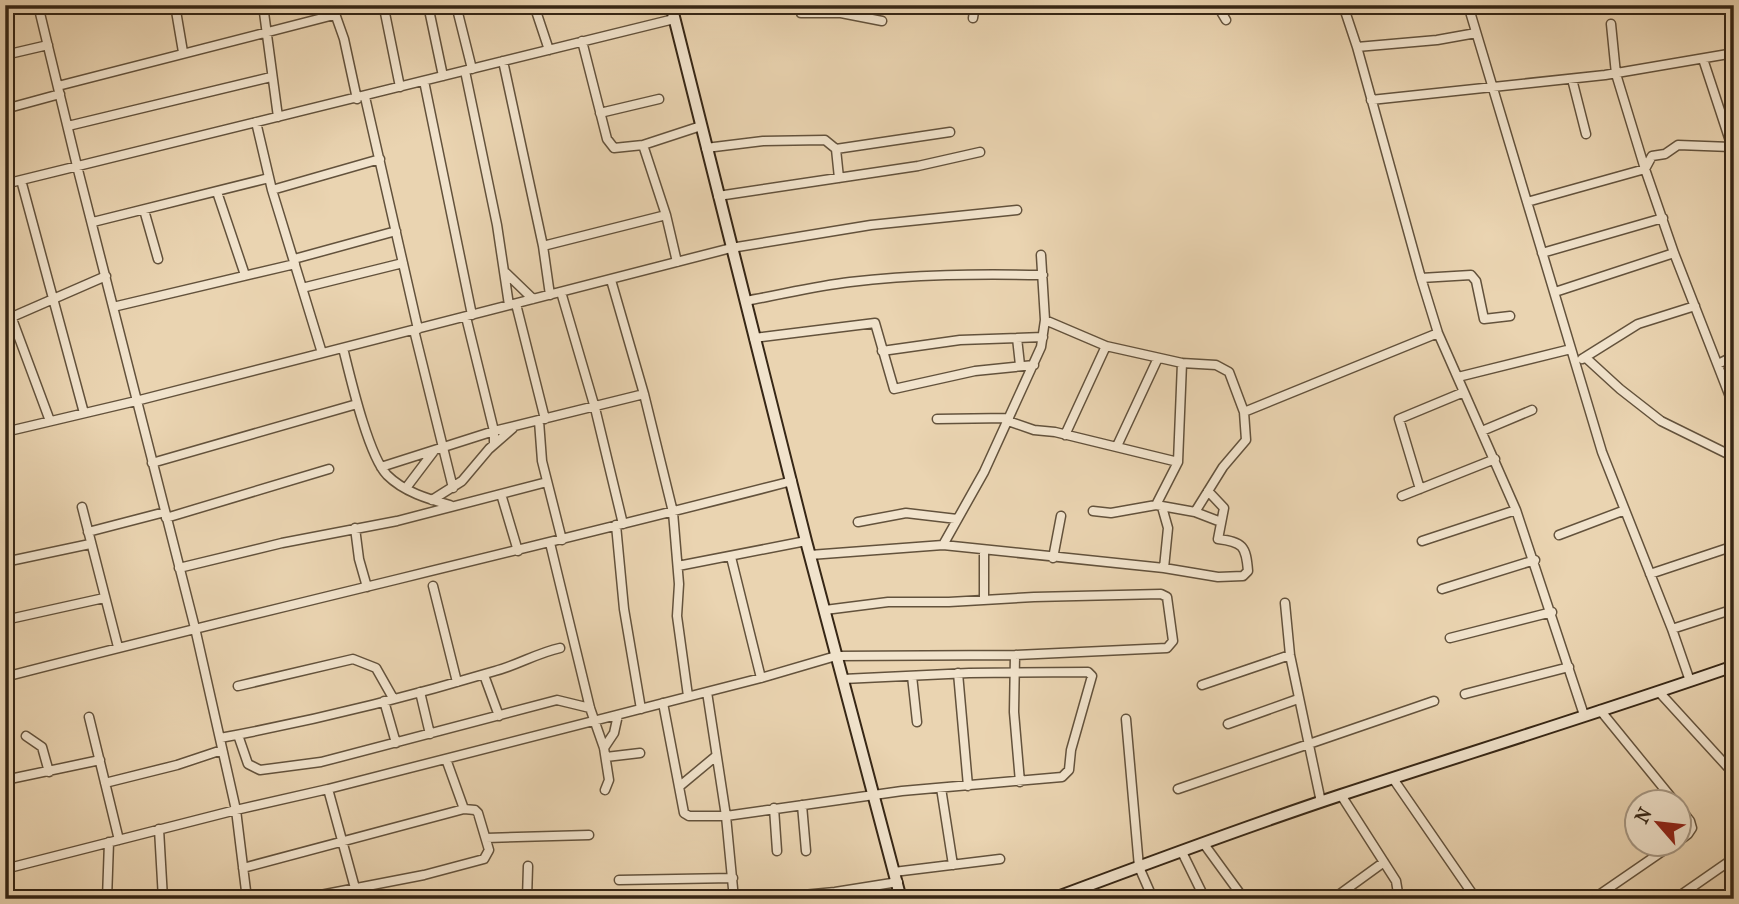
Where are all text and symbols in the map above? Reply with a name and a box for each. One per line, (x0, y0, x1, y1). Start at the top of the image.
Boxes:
north arrow (1624, 788, 1694, 858)
text: N (1631, 803, 1657, 827)

